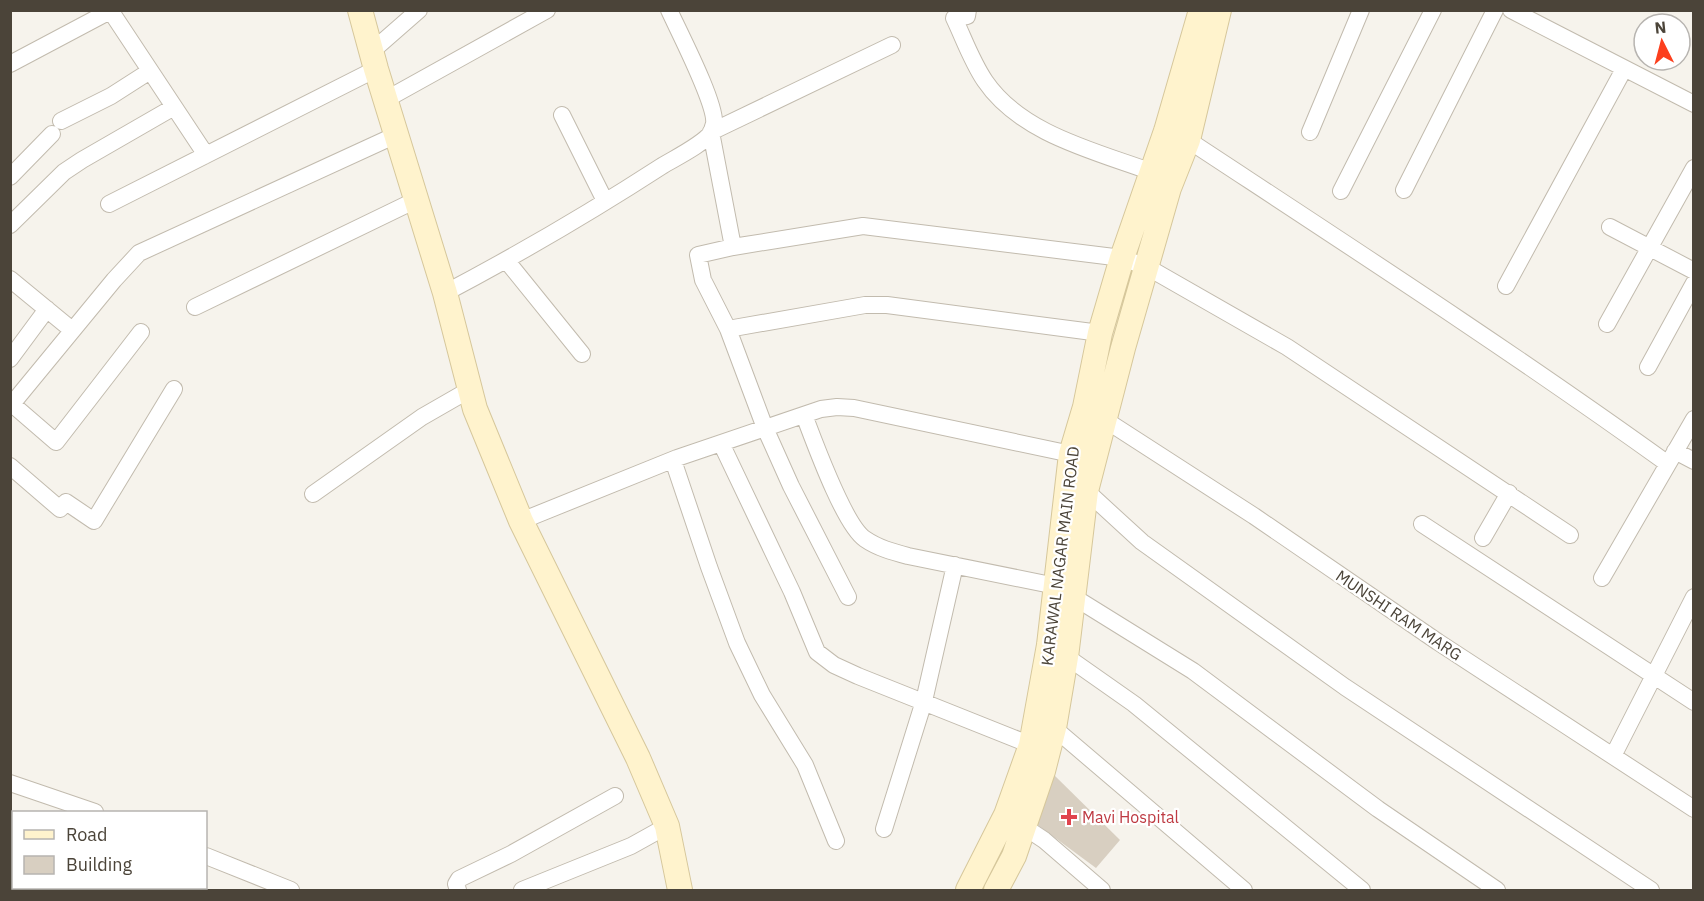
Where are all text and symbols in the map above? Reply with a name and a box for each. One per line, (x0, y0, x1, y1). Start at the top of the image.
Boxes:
north arrow (1632, 12, 1692, 72)
text: N (1654, 17, 1667, 38)
street label: KARAWAL NAGAR MAIN ROAD (1037, 445, 1083, 667)
street label: MUNSHI RAM MARG (1332, 565, 1466, 665)
place label: Mavi Hospital (1082, 807, 1179, 827)
marker: Mavi Hospital (1060, 808, 1078, 826)
legend (12, 811, 207, 889)
text: Road (66, 823, 107, 846)
text: Building (66, 853, 133, 876)

